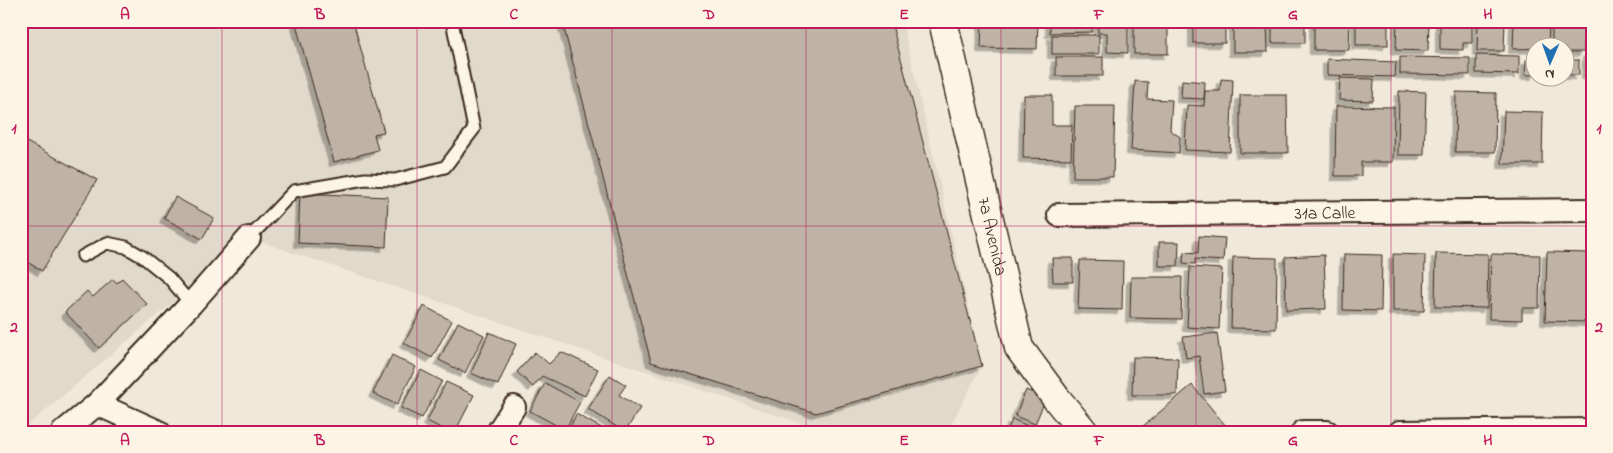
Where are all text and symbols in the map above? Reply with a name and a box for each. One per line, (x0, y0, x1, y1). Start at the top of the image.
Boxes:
text: A (120, 3, 130, 27)
text: B (314, 3, 326, 27)
text: C (510, 3, 519, 27)
text: D (702, 3, 715, 27)
text: E (899, 3, 909, 27)
text: F (1093, 3, 1105, 27)
text: G (1288, 3, 1298, 27)
text: H (1483, 3, 1493, 27)
north arrow (1526, 38, 1576, 88)
text: N (1545, 63, 1555, 84)
text: 1 (11, 117, 17, 141)
text: 1 (1596, 117, 1602, 141)
street label: 7a Avenida (969, 195, 1013, 279)
street label: 31a Calle (1294, 201, 1357, 228)
text: 2 (9, 316, 18, 340)
text: 2 (1594, 316, 1603, 340)
text: A (120, 429, 130, 453)
text: B (314, 429, 326, 453)
text: C (510, 429, 519, 453)
text: D (702, 429, 715, 453)
text: E (899, 429, 909, 453)
text: F (1093, 429, 1105, 453)
text: G (1288, 429, 1298, 453)
text: H (1483, 429, 1493, 453)

